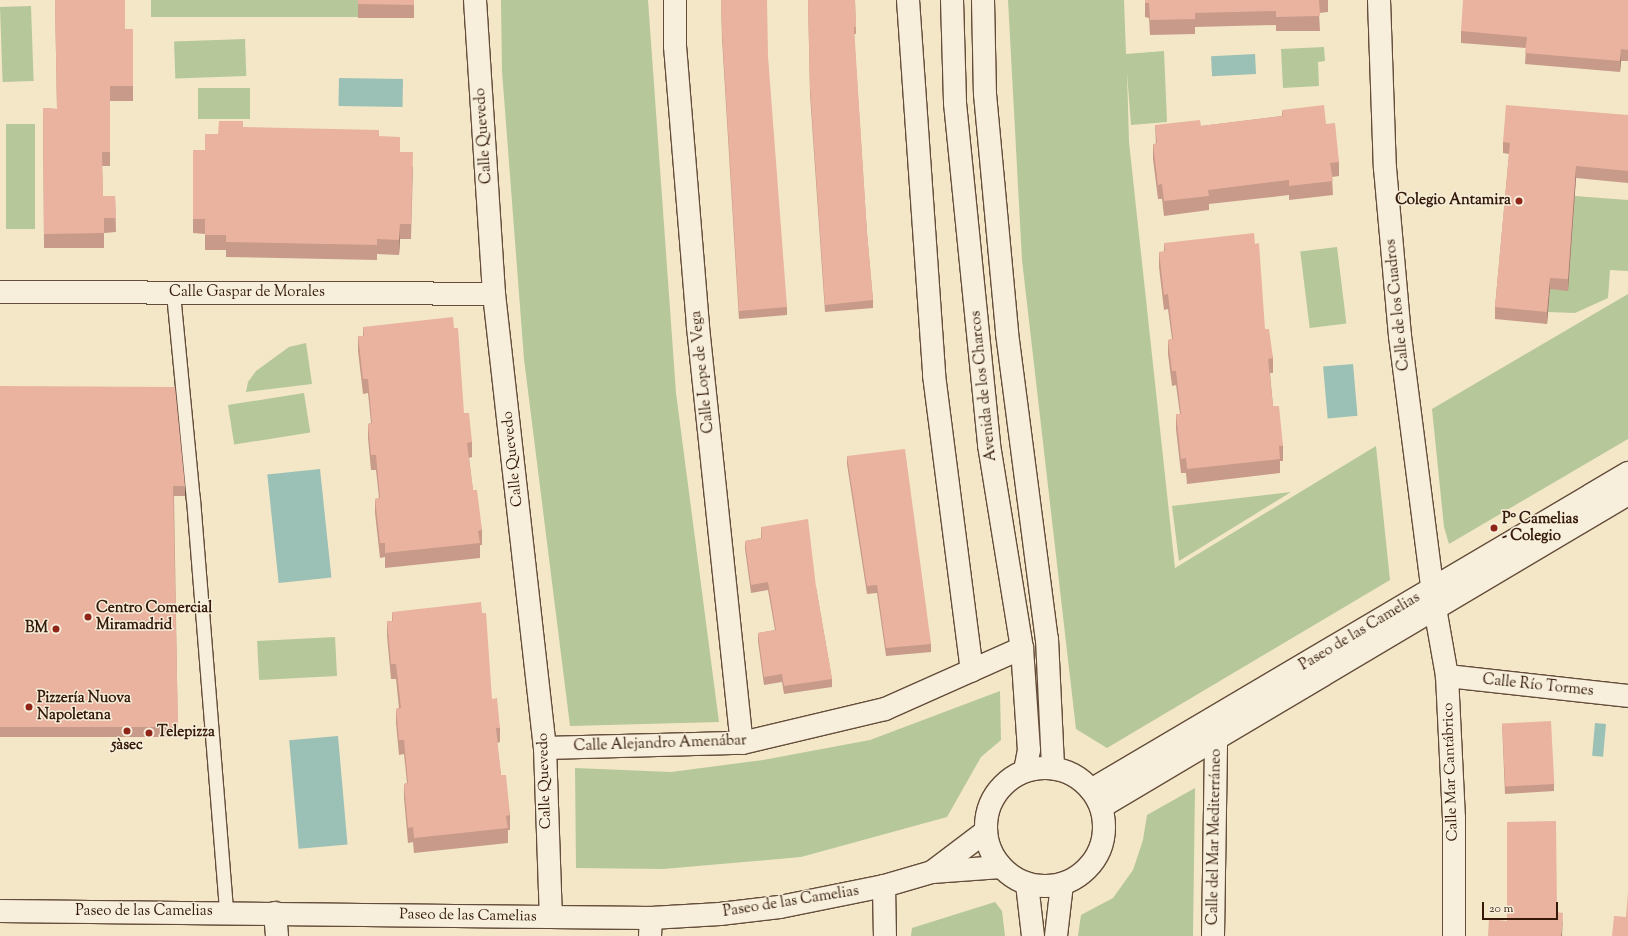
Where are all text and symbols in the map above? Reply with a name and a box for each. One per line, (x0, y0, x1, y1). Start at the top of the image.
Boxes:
street label: Calle Quevedo (472, 87, 496, 185)
place label: Colegio Antamira (1395, 192, 1511, 210)
marker: Colegio Antamira (1514, 196, 1524, 206)
street label: Calle de los Cuadros (1382, 238, 1414, 372)
street label: Calle Gaspar de Morales (169, 284, 325, 302)
street label: Calle Lope de Vega (688, 310, 718, 434)
street label: Avenida de los Charcos (967, 310, 1001, 462)
street label: Calle Quevedo (499, 410, 527, 508)
place label: Pº Camelias - Colegio (1502, 510, 1578, 545)
marker: Pº Camelias - Colegio (1489, 523, 1499, 533)
street label: Paseo de las Camelias (1296, 589, 1424, 675)
place label: Centro Comercial Miramadrid (96, 599, 212, 634)
marker: Centro Comercial Miramadrid (83, 612, 93, 622)
place label: BM (25, 620, 48, 638)
marker: BM (51, 624, 61, 634)
street label: Calle Río Tormes (1481, 671, 1595, 701)
place label: Pizzería Nuova Napoletana (37, 689, 131, 724)
marker: Pizzería Nuova Napoletana (24, 702, 34, 712)
street label: Calle Mar Cantábrico (1440, 702, 1462, 842)
place label: Telepizza (157, 724, 215, 742)
marker: 5àsec (122, 726, 132, 736)
marker: Telepizza (144, 728, 154, 738)
street label: Calle Alejandro Amenábar (573, 732, 747, 756)
street label: Calle Quevedo (534, 733, 556, 829)
place label: 5àsec (111, 737, 143, 755)
street label: Calle del Mar Mediterráneo (1204, 749, 1226, 925)
street label: Paseo de las Camelias (722, 882, 860, 922)
scale bar (1484, 894, 1560, 920)
text: 20 m (1489, 900, 1513, 918)
street label: Paseo de las Camelias (75, 903, 213, 921)
street label: Paseo de las Camelias (399, 906, 537, 926)

